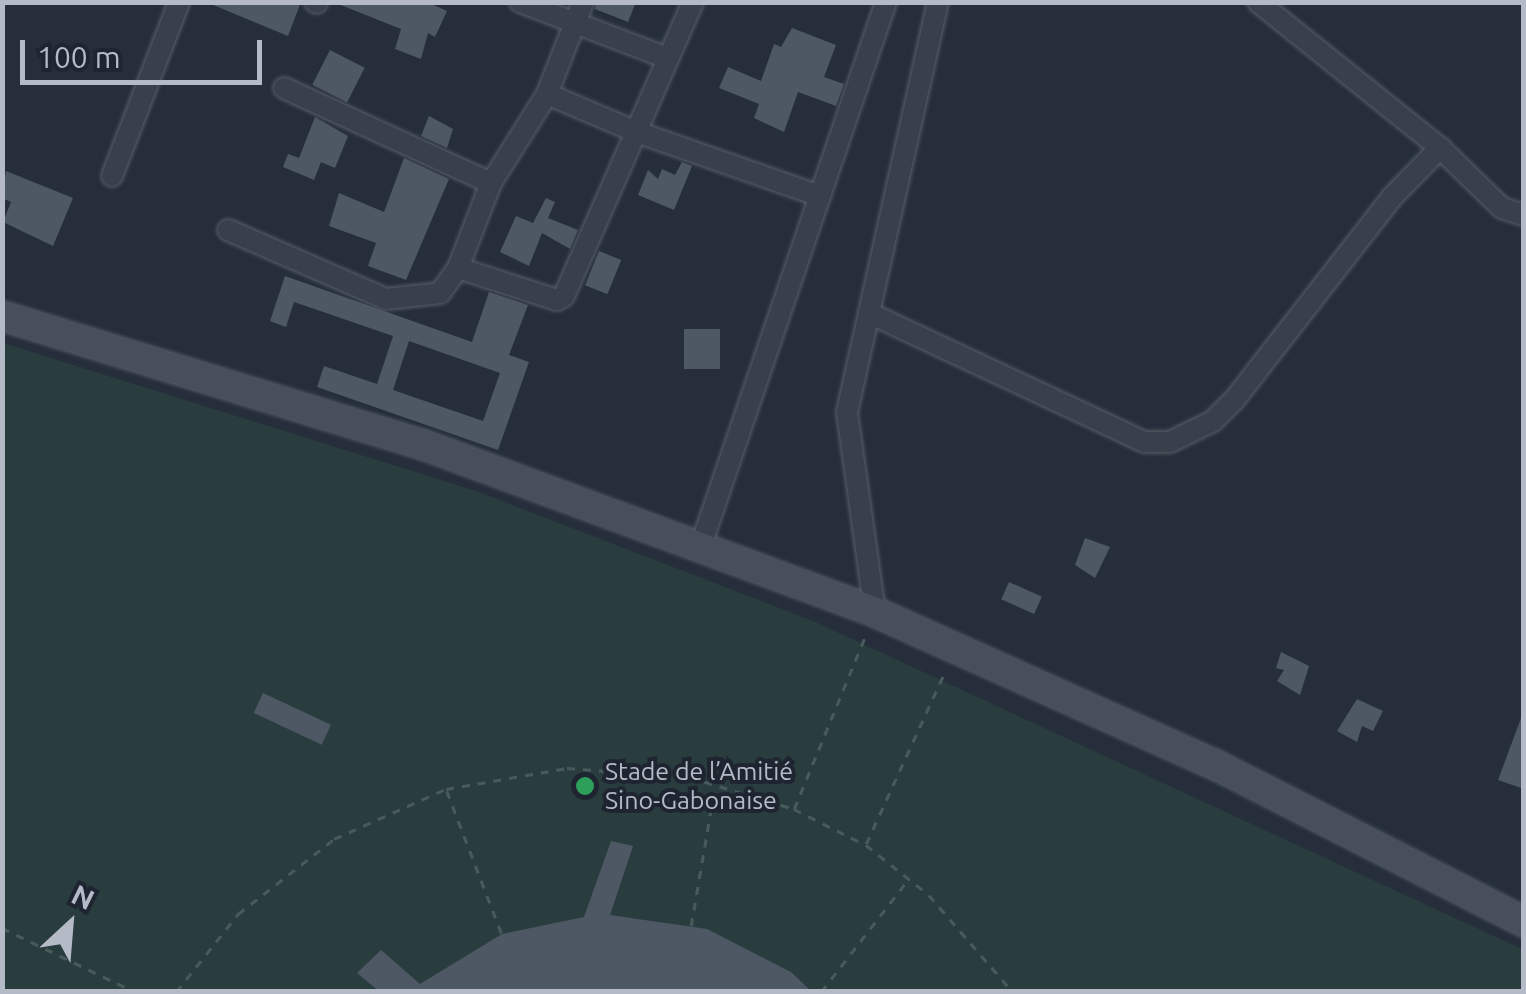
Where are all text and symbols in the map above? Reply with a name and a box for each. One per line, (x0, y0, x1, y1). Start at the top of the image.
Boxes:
scale bar (25, 20, 268, 82)
text: 100 m (37, 40, 121, 74)
place label: Stade de l’Amitié Sino-Gabonaise (605, 757, 793, 816)
marker: Stade de l’Amitié Sino-Gabonaise (574, 775, 596, 797)
north arrow (20, 874, 120, 974)
text: N (67, 878, 100, 915)

